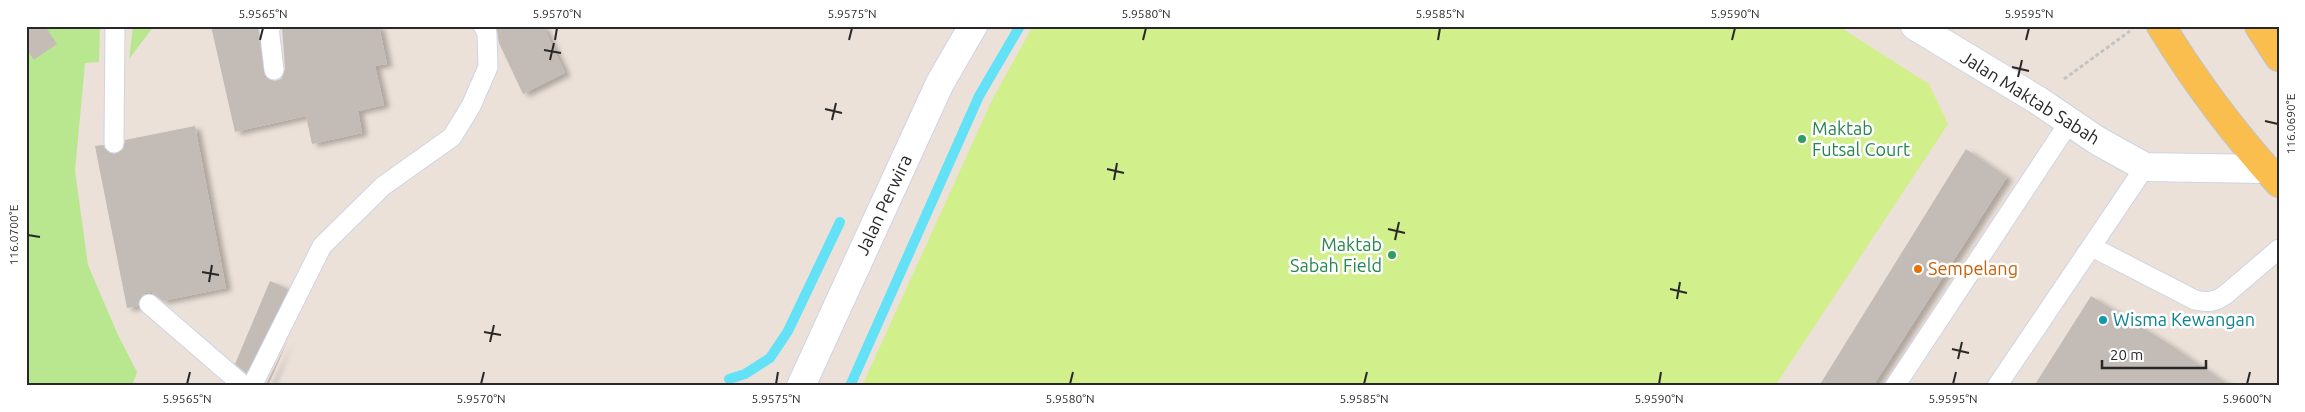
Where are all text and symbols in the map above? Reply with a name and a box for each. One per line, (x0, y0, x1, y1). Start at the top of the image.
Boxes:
text: 5.9565°N (238, 7, 288, 20)
text: 5.9570°N (532, 7, 582, 20)
text: 5.9575°N (827, 7, 877, 20)
text: 5.9580°N (1121, 7, 1171, 20)
text: 5.9585°N (1415, 7, 1465, 20)
text: 5.9590°N (1710, 7, 1760, 20)
text: 5.9595°N (2004, 7, 2054, 20)
street label: Jalan Maktab Sabah (1957, 46, 2104, 148)
text: 116.0690°E (2284, 93, 2297, 154)
place label: Maktab Futsal Court (1812, 118, 1910, 159)
marker: Maktab Futsal Court (1796, 133, 1808, 145)
street label: Jalan Perwira (851, 151, 915, 258)
text: 116.0700°E (7, 204, 20, 265)
place label: Maktab Sabah Field (1290, 234, 1382, 275)
marker: Maktab Sabah Field (1386, 249, 1398, 261)
place label: Sempelang (1928, 258, 2018, 278)
marker: Sempelang (1912, 263, 1924, 275)
place label: Wisma Kewangan (2113, 309, 2255, 329)
marker: Wisma Kewangan (2097, 314, 2109, 326)
scale bar (2102, 337, 2206, 369)
text: 20 m (2110, 346, 2143, 363)
text: 5.9565°N (162, 392, 212, 405)
text: 5.9570°N (456, 392, 506, 405)
text: 5.9575°N (751, 392, 801, 405)
text: 5.9580°N (1045, 392, 1095, 405)
text: 5.9585°N (1339, 392, 1389, 405)
text: 5.9590°N (1634, 392, 1684, 405)
text: 5.9595°N (1928, 392, 1978, 405)
text: 5.9600°N (2222, 392, 2272, 405)

